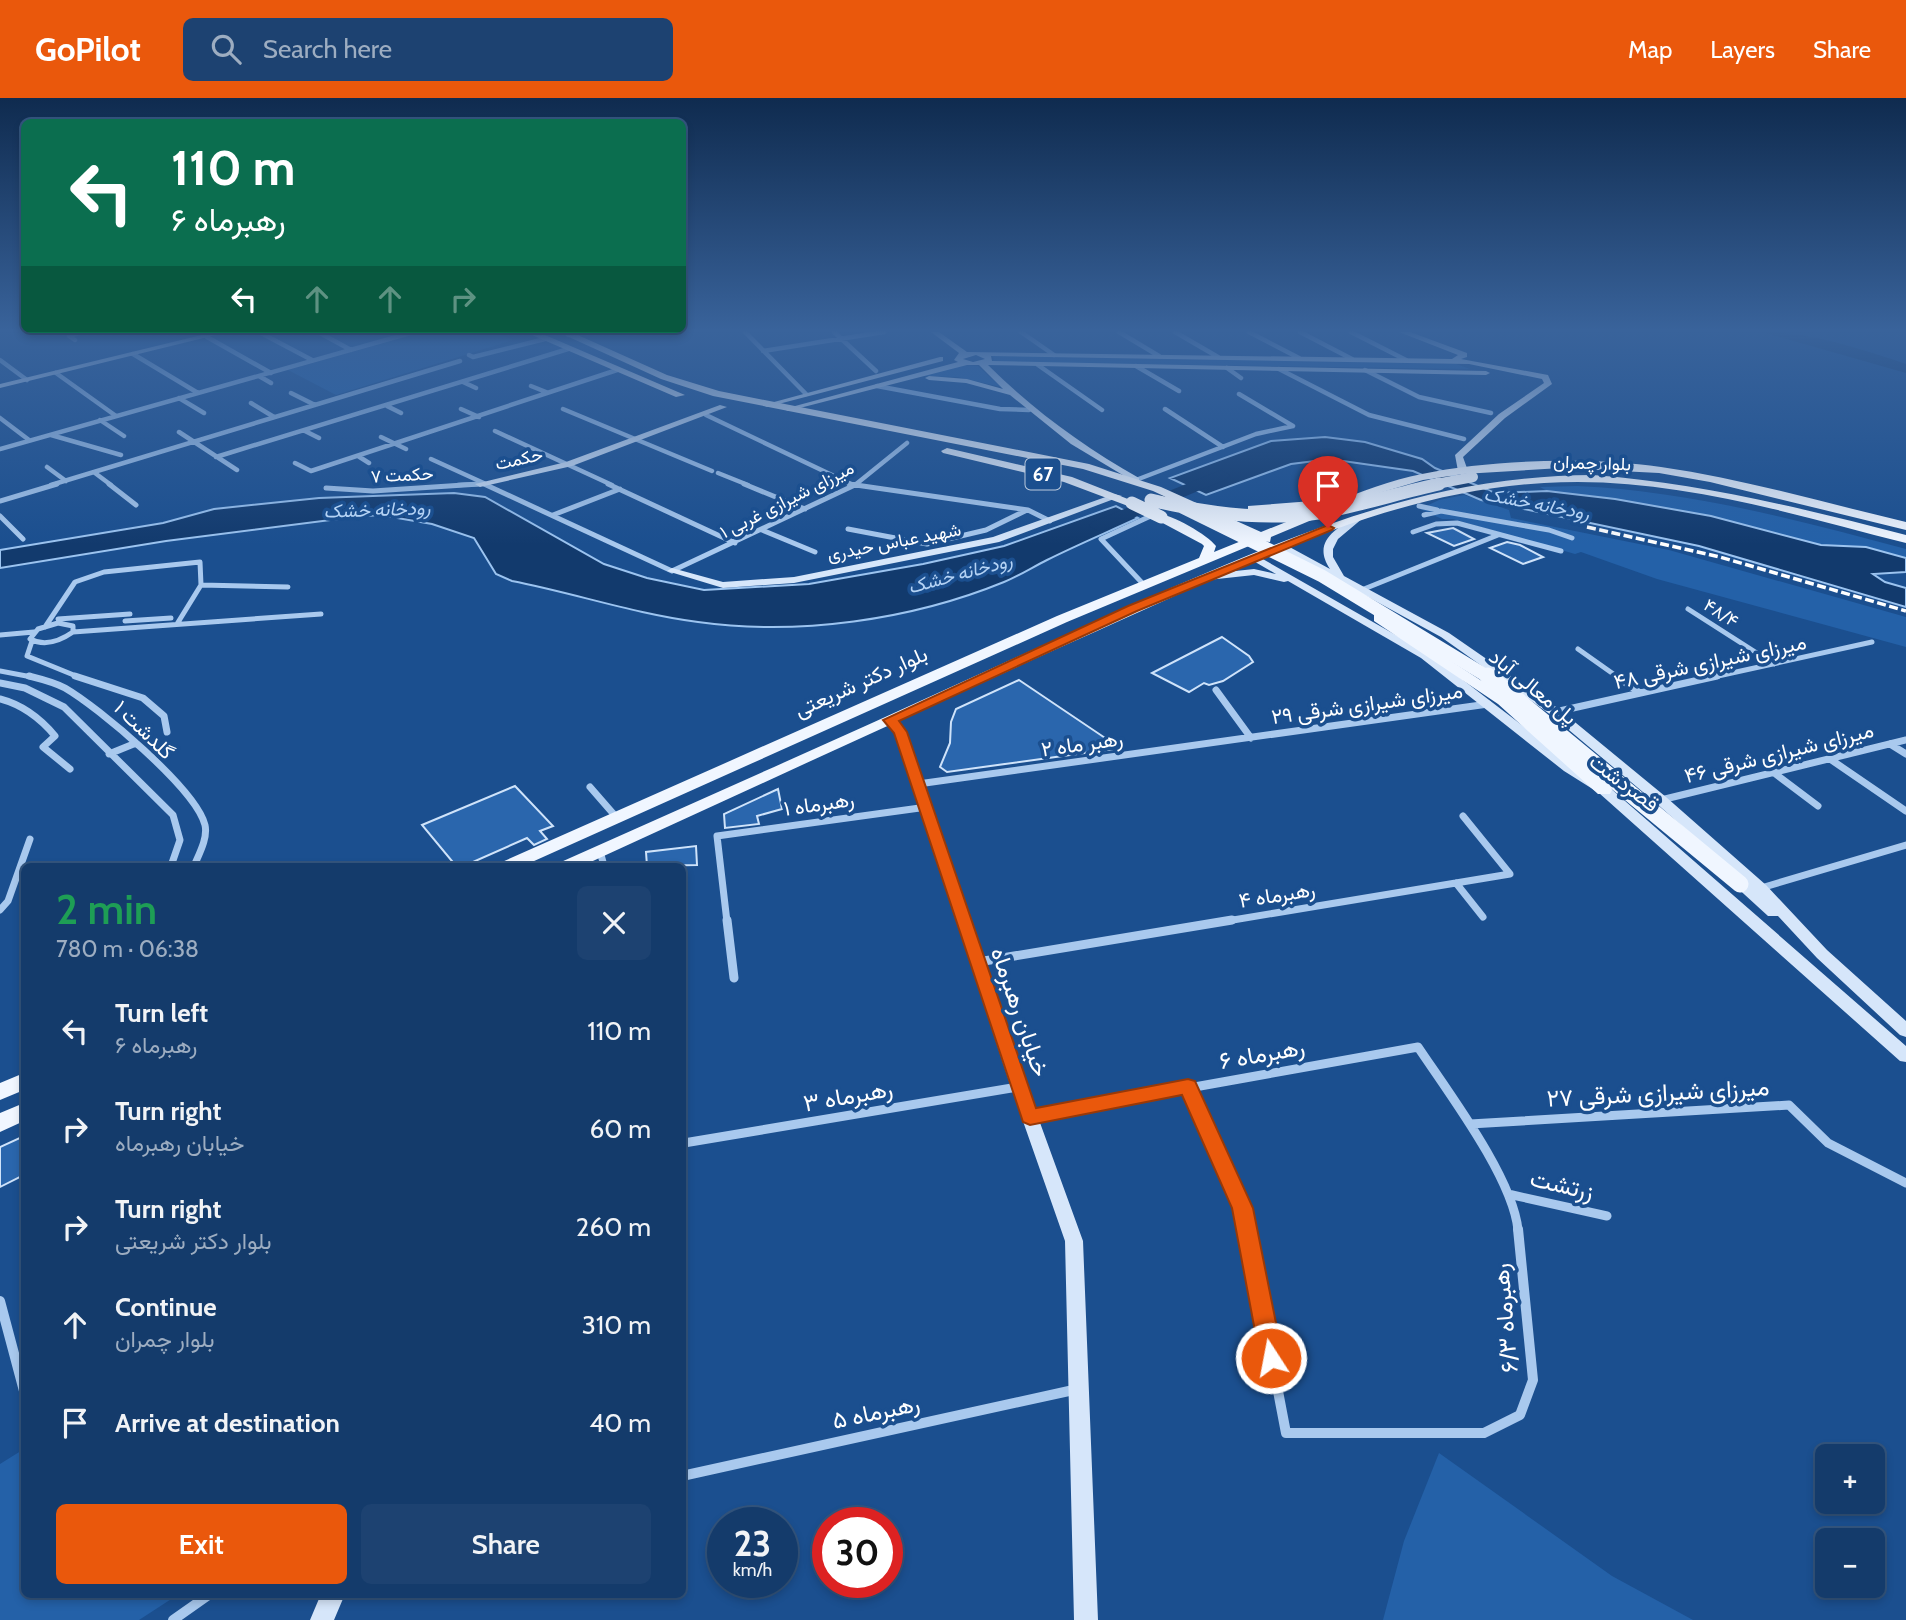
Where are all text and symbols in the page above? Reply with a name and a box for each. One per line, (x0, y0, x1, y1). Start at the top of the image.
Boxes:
search box (183, 18, 673, 81)
text: GoPilot (35, 29, 141, 69)
icon: search (207, 30, 245, 68)
text: Search here (263, 33, 392, 65)
text: Map (1628, 35, 1672, 64)
text: Layers (1710, 35, 1775, 64)
text: Share (1813, 35, 1871, 64)
text: 110 m (171, 138, 295, 197)
icon: left (56, 147, 147, 238)
text: ۶ رهبرماه (171, 200, 286, 239)
icon: left (225, 280, 263, 318)
icon: ahead (298, 280, 336, 318)
icon: ahead (371, 280, 409, 318)
icon: right (444, 280, 482, 318)
street label: حکمت (493, 443, 545, 475)
street label: بلوار چمران (1553, 451, 1631, 476)
pin (1298, 456, 1358, 528)
street label: ۱ میرزای شیرازی غربی (716, 457, 858, 543)
road number: 67 (1026, 458, 1060, 490)
street label: ۷ حکمت (370, 462, 434, 488)
icon: arrive (1309, 467, 1347, 505)
water label: رودخانه خشک (1482, 482, 1592, 525)
water label: رودخانه خشک (323, 496, 432, 523)
street label: شهید عباس حیدری (825, 518, 963, 566)
water label: رودخانه خشک (905, 548, 1015, 598)
street label: ۴۸/۴ (1699, 594, 1743, 632)
street label: ۴۸ میرزای شیرازی شرقی (1611, 629, 1809, 695)
street label: بلوار دکتر شریعتی (790, 641, 932, 723)
street label: پل معالی آباد (1483, 644, 1582, 731)
street label: ۲۹ میرزای شیرازی شرقی (1270, 678, 1464, 730)
street label: گلدشت ۱ (109, 695, 180, 764)
street label: ۴۶ میرزای شیرازی شرقی (1682, 717, 1876, 789)
street label: ۲ رهبر ماه (1039, 725, 1125, 763)
street label: قصردشت (1584, 748, 1664, 818)
street label: ۱ رهبرماه (782, 786, 856, 822)
street label: ۴ رهبرماه (1237, 876, 1317, 914)
text: 2 min (56, 883, 157, 935)
button: close (577, 886, 651, 960)
text: 780 m · 06:38 (56, 935, 199, 963)
street label: خیابان رهبرماه (984, 943, 1056, 1081)
text: Turn left (115, 997, 208, 1029)
icon: left (56, 1012, 94, 1050)
text: 110 m (587, 1015, 651, 1047)
text: ۶ رهبرماه (115, 1031, 198, 1059)
street label: ۶ رهبرماه (1217, 1032, 1307, 1076)
street label: ۲۷ میرزای شیرازی شرقی (1546, 1072, 1770, 1114)
street label: ۳ رهبرماه (801, 1073, 895, 1119)
text: Turn right (115, 1095, 221, 1127)
icon: right (56, 1110, 94, 1148)
text: 60 m (589, 1113, 651, 1145)
text: خیابان رهبرماه (115, 1129, 244, 1157)
street label: زرتشت (1527, 1163, 1597, 1207)
text: Turn right (115, 1193, 221, 1225)
icon: right (56, 1208, 94, 1246)
text: 260 m (576, 1211, 651, 1243)
text: بلوار دکتر شریعتی (115, 1227, 271, 1255)
street label: ۶/۳ رهبرماه (1485, 1262, 1525, 1374)
text: Continue (115, 1291, 217, 1323)
icon: ahead (56, 1306, 94, 1344)
text: 310 m (582, 1309, 651, 1341)
position arrow (1234, 1321, 1308, 1395)
text: بلوار چمران (115, 1325, 215, 1353)
street label: ۵ رهبرماه (830, 1388, 922, 1436)
icon: arrive (56, 1404, 94, 1442)
text: Arrive at destination (115, 1407, 340, 1439)
text: 40 m (589, 1407, 651, 1439)
map controls (1815, 1444, 1885, 1598)
button: + (1815, 1444, 1885, 1514)
button: Exit (56, 1504, 347, 1584)
button: Share (361, 1504, 651, 1584)
speed limit sign: 30 (812, 1507, 903, 1598)
text: 23 (734, 1522, 771, 1565)
button: − (1815, 1528, 1885, 1598)
text: km/h (733, 1559, 772, 1581)

